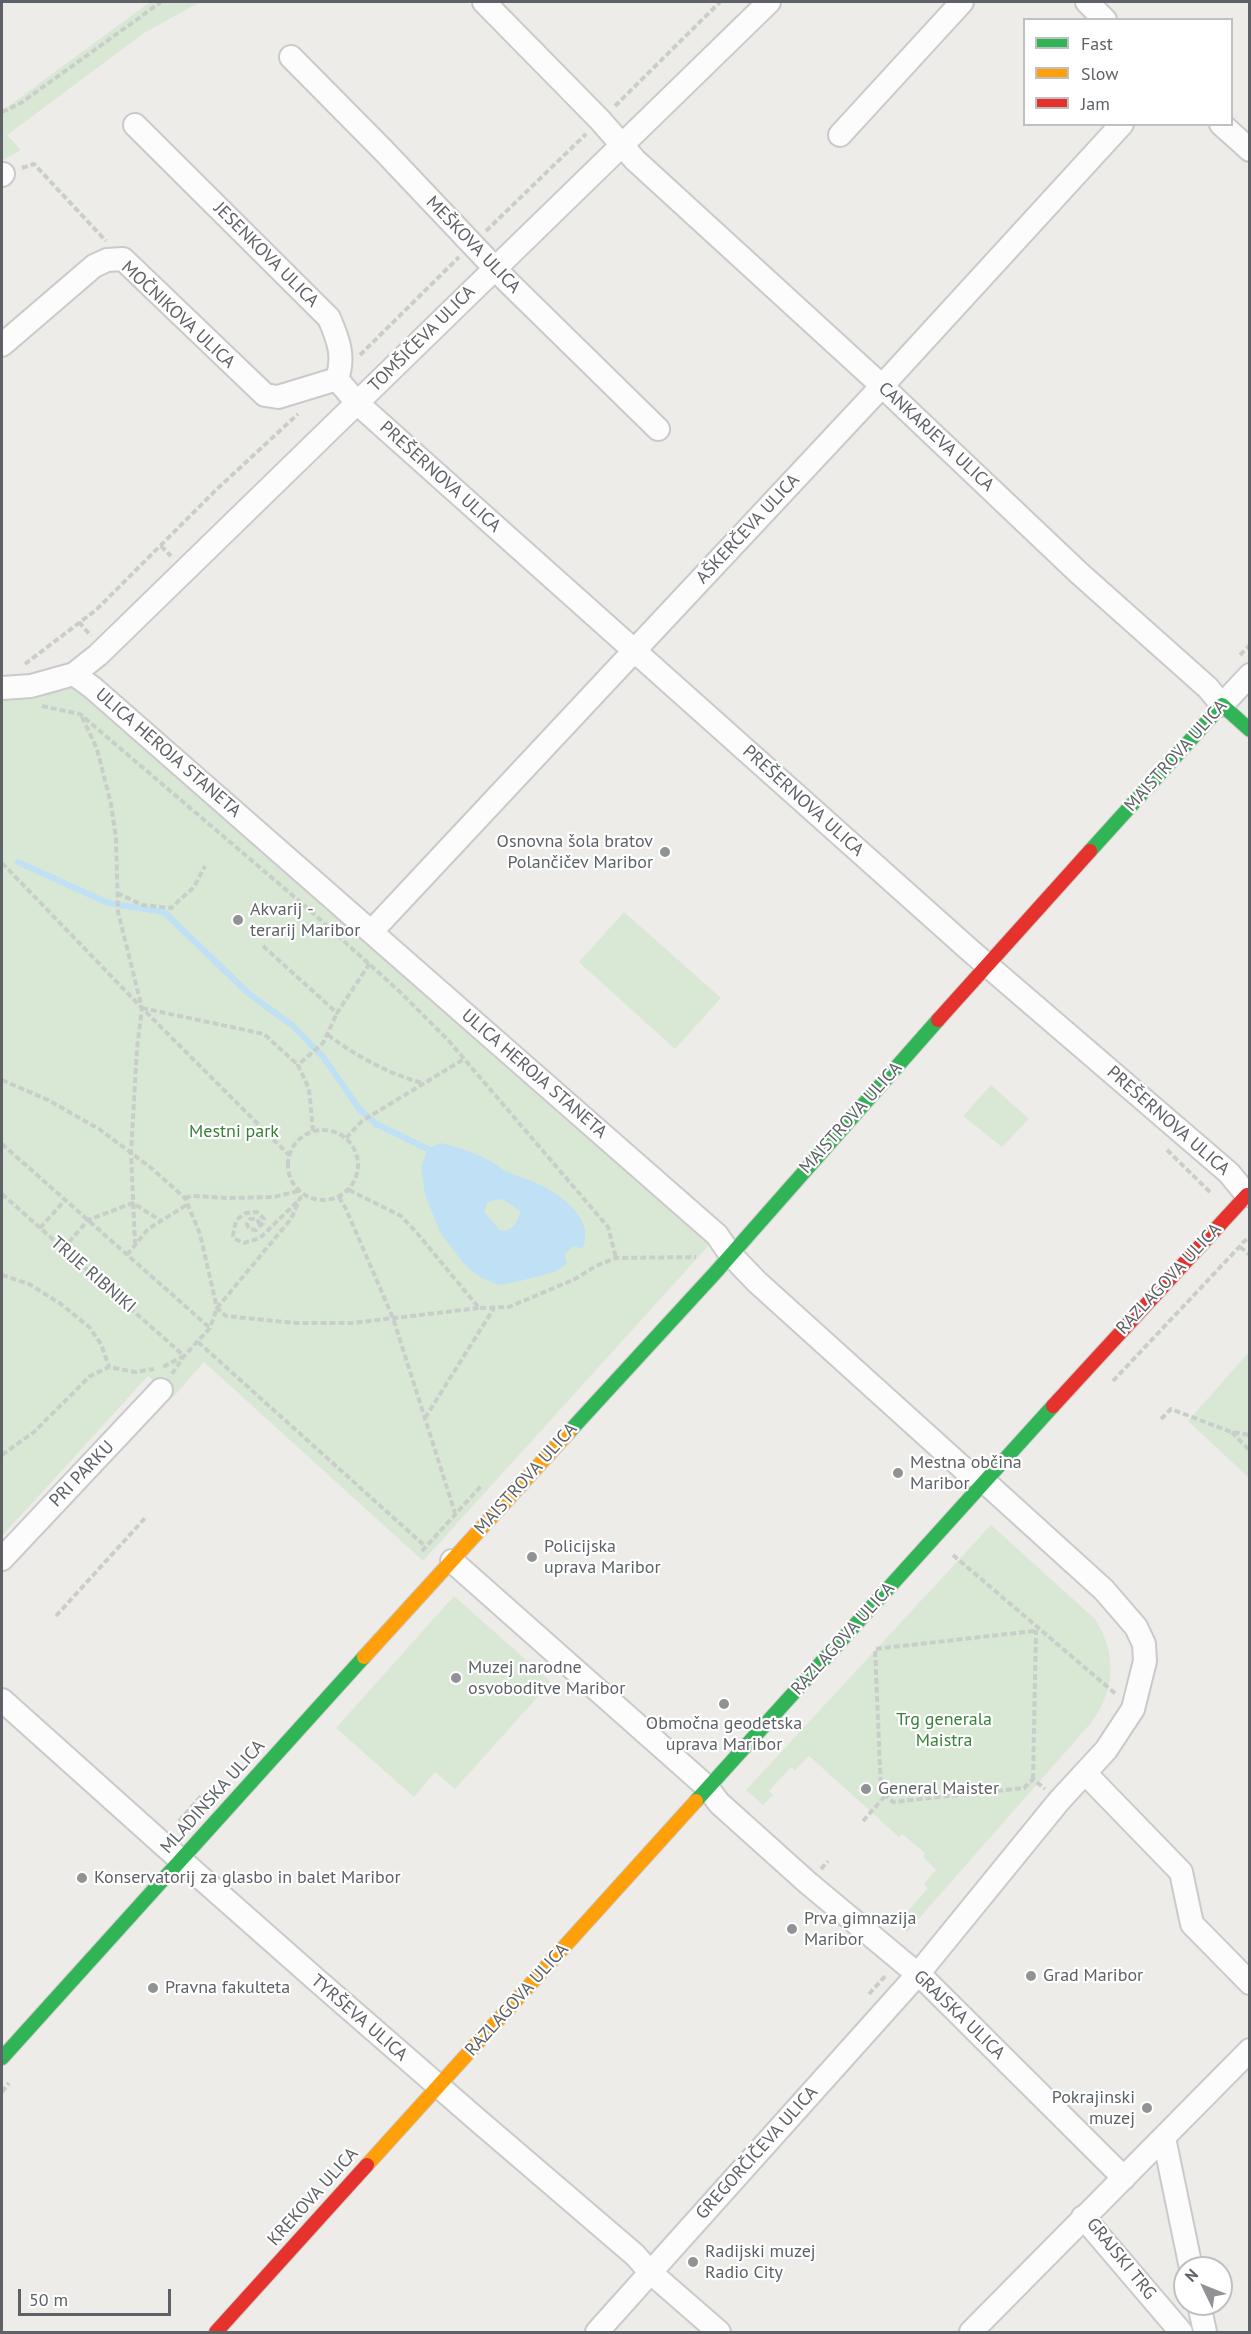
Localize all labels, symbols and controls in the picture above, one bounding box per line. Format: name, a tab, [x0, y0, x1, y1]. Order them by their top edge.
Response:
legend	[1023, 18, 1233, 126]
text: Fast	[1081, 32, 1113, 55]
text: Slow	[1081, 62, 1119, 85]
text: Jam	[1081, 92, 1110, 115]
street label: MEŠKOVA ULICA	[421, 192, 525, 298]
street label: JESENKOVA ULICA	[209, 198, 323, 312]
street label: MOČNIKOVA ULICA	[117, 257, 239, 373]
street label: TOMŠIČEVA ULICA	[364, 281, 480, 397]
street label: CANKARJEVA ULICA	[874, 378, 998, 496]
street label: PREŠERNOVA ULICA	[375, 417, 505, 537]
street label: AŠKERČEVA ULICA	[692, 470, 804, 588]
street label: ULICA HEROJA STANETA	[91, 684, 245, 822]
street label: MAISTROVA ULICA	[1120, 696, 1232, 816]
street label: PREŠERNOVA ULICA	[738, 741, 868, 861]
place label: Osnovna šola bratov Polančičev Maribor	[497, 831, 653, 874]
marker: Osnovna šola bratov Polančičev Maribor	[658, 845, 672, 859]
place label: Akvarij - terarij Maribor	[250, 899, 360, 942]
marker: Akvarij - terarij Maribor	[231, 913, 245, 927]
street label: ULICA HEROJA STANETA	[457, 1005, 611, 1143]
street label: MAISTROVA ULICA	[795, 1058, 907, 1178]
street label: PREŠERNOVA ULICA	[1102, 1062, 1234, 1180]
park label: Mestni park	[189, 1121, 279, 1143]
street label: RAZLAGOVA ULICA	[1112, 1219, 1226, 1339]
street label: TRIJE RIBNIKI	[46, 1232, 140, 1318]
street label: MAISTROVA ULICA	[470, 1419, 582, 1539]
street label: PRI PARKU	[45, 1436, 119, 1512]
place label: Mestna občina Maribor	[910, 1452, 1022, 1494]
marker: Mestna občina Maribor	[891, 1466, 905, 1480]
place label: Policijska uprava Maribor	[544, 1536, 660, 1578]
marker: Policijska uprava Maribor	[525, 1550, 539, 1564]
street label: RAZLAGOVA ULICA	[787, 1578, 899, 1700]
place label: Muzej narodne osvoboditve Maribor	[468, 1657, 625, 1700]
marker: Muzej narodne osvoboditve Maribor	[449, 1671, 463, 1685]
marker: Območna geodetska uprava Maribor	[717, 1697, 731, 1711]
park label: Trg generala Maistra	[896, 1709, 992, 1752]
place label: Območna geodetska uprava Maribor	[646, 1713, 802, 1756]
street label: MLADINSKA ULICA	[156, 1736, 270, 1858]
place label: General Maister	[878, 1778, 999, 1800]
marker: General Maister	[859, 1782, 873, 1796]
place label: Konservatorij za glasbo in balet Maribor	[94, 1867, 401, 1889]
marker: Konservatorij za glasbo in balet Maribor	[75, 1871, 89, 1885]
place label: Prva gimnazija Maribor	[804, 1908, 916, 1950]
marker: Prva gimnazija Maribor	[785, 1922, 799, 1936]
street label: RAZLAGOVA ULICA	[461, 1939, 573, 2061]
place label: Grad Maribor	[1043, 1965, 1143, 1987]
street label: GRAJSKA ULICA	[909, 1966, 1009, 2064]
marker: Grad Maribor	[1024, 1969, 1038, 1983]
street label: TYRŠEVA ULICA	[306, 1970, 412, 2066]
place label: Pravna fakulteta	[165, 1977, 290, 1999]
marker: Pravna fakulteta	[146, 1981, 160, 1995]
street label: GREGORČIČEVA ULICA	[692, 2082, 822, 2224]
place label: Pokrajinski muzej	[1052, 2087, 1135, 2130]
marker: Pokrajinski muzej	[1140, 2101, 1154, 2115]
street label: KREKOVA ULICA	[263, 2143, 363, 2251]
street label: GRAJSKI TRG	[1082, 2214, 1160, 2304]
place label: Radijski muzej Radio City	[705, 2241, 816, 2284]
marker: Radijski muzej Radio City	[686, 2255, 700, 2269]
north arrow	[1173, 2256, 1233, 2316]
text: N	[1180, 2264, 1202, 2286]
scale bar	[21, 2277, 174, 2315]
text: 50 m	[29, 2288, 68, 2311]

